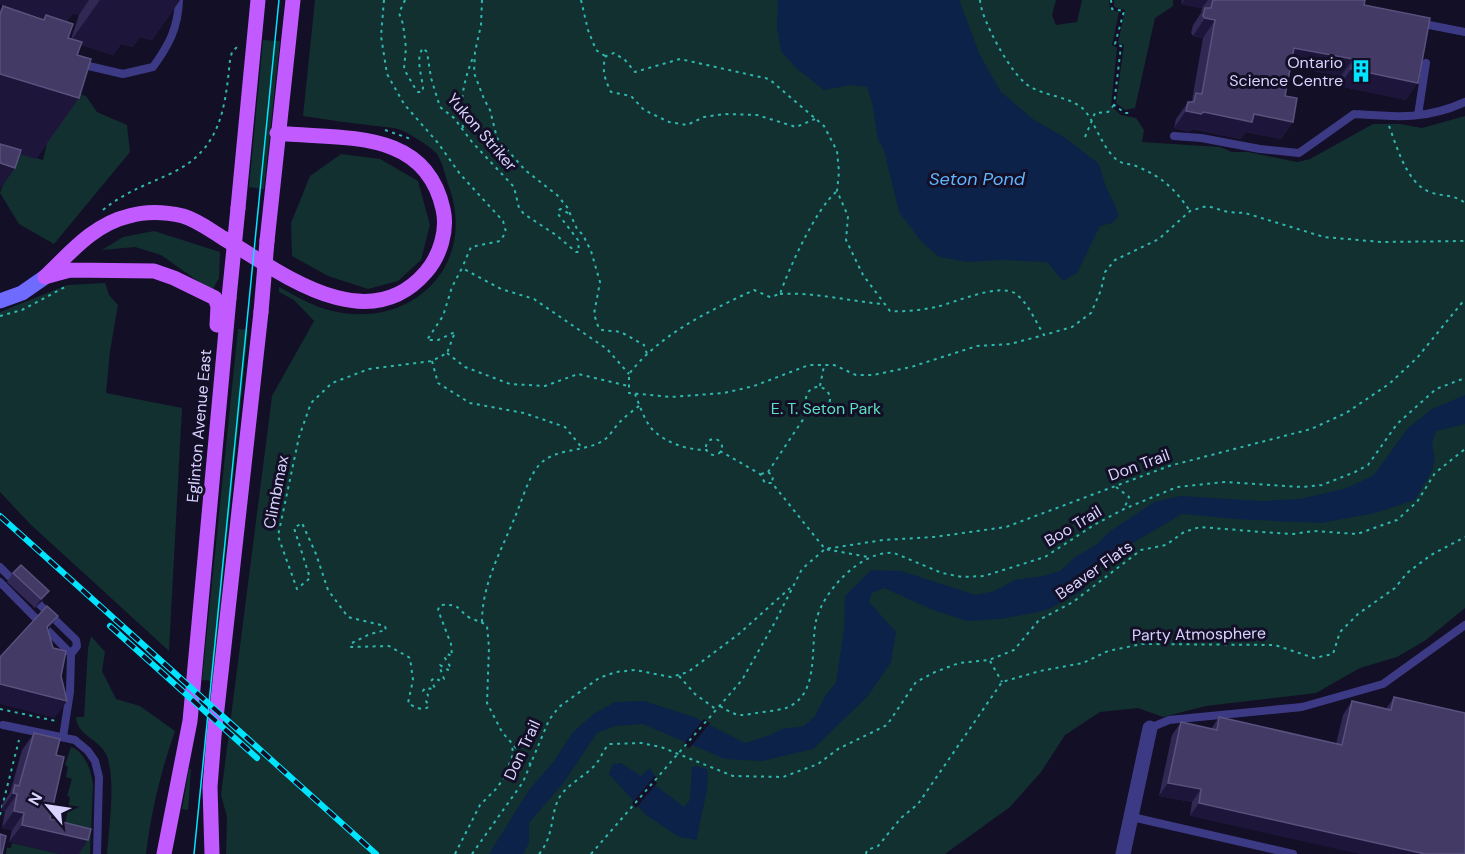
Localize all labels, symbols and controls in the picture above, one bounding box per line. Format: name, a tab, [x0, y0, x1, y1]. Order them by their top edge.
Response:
place label: Ontario Science Centre	[1229, 52, 1343, 91]
building icon: Ontario Science Centre	[1348, 58, 1374, 84]
street label: Yukon Striker	[443, 89, 522, 175]
water label: Seton Pond	[929, 167, 1026, 191]
street label: Eglinton Avenue East	[182, 348, 216, 504]
park label: E. T. Seton Park	[771, 398, 881, 419]
street label: Don Trail	[1105, 444, 1173, 486]
street label: Climbmax	[259, 454, 293, 530]
street label: Boo Trail	[1041, 501, 1105, 551]
street label: Beaver Flats	[1051, 536, 1137, 604]
street label: Party Atmosphere	[1132, 622, 1266, 646]
street label: Don Trail	[499, 717, 545, 783]
north arrow	[18, 776, 78, 836]
text: N	[23, 789, 47, 809]

